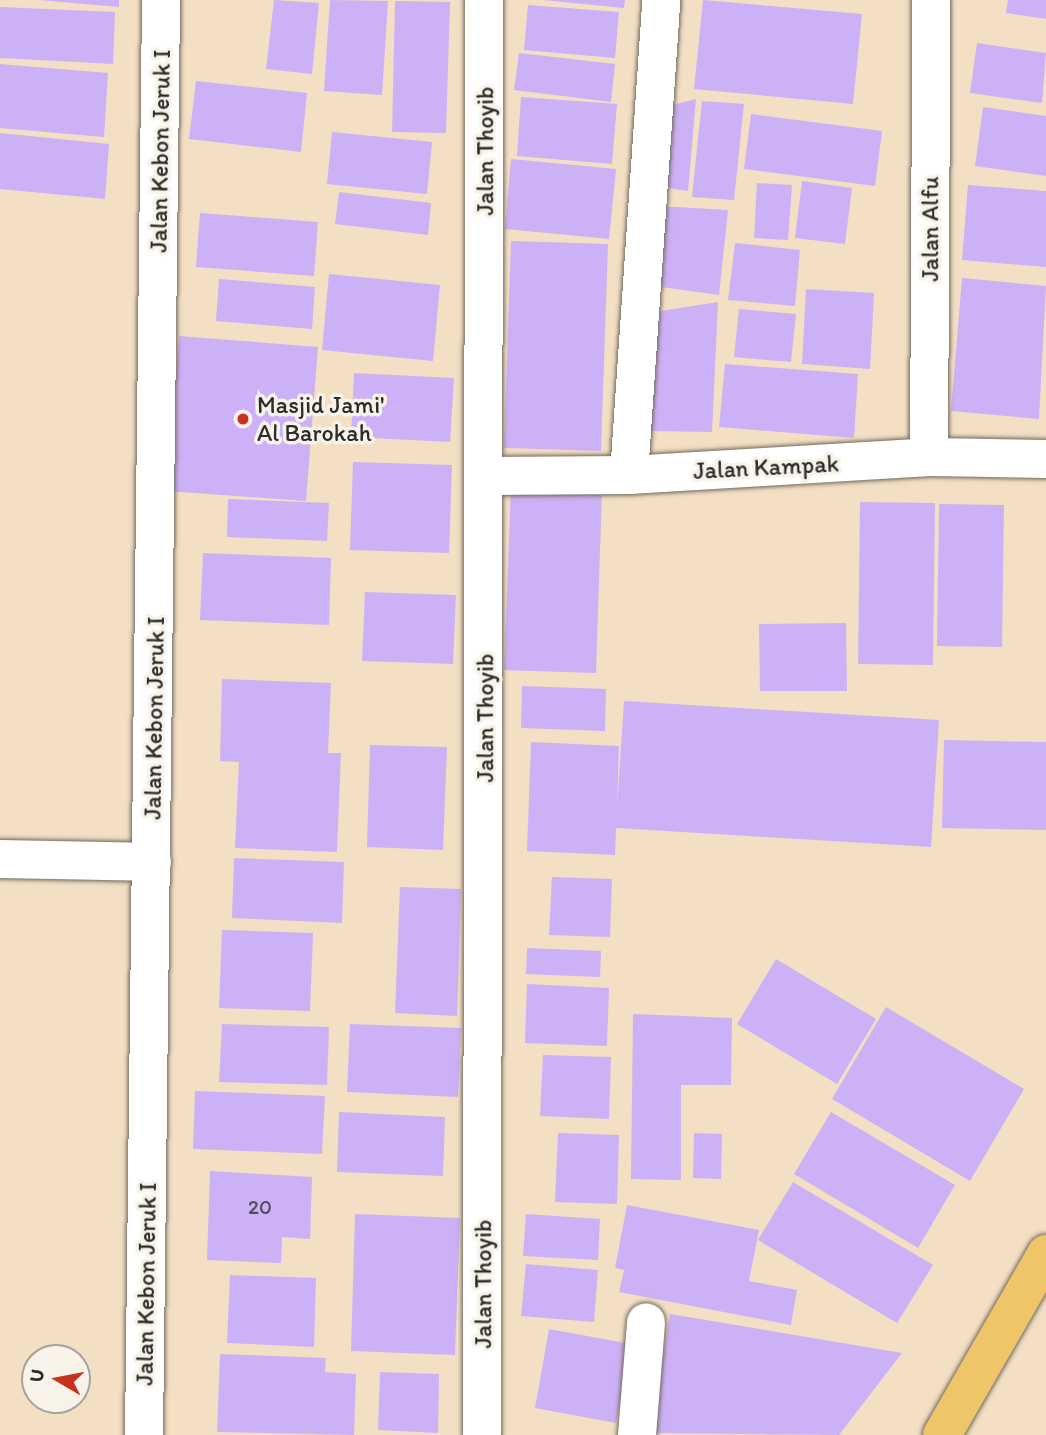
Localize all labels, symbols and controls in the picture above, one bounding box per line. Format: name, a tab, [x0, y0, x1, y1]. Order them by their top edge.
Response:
street label: Jalan Kebon Jeruk I	[144, 50, 176, 252]
street label: Jalan Thoyib	[471, 86, 499, 216]
street label: Jalan Alfu	[916, 177, 944, 281]
place label: Masjid Jami' Al Barokah	[257, 391, 384, 447]
marker: Masjid Jami' Al Barokah	[235, 411, 251, 427]
street label: Jalan Kampak	[693, 449, 839, 485]
street label: Jalan Kebon Jeruk I	[138, 617, 170, 819]
street label: Jalan Thoyib	[471, 653, 499, 783]
street label: Jalan Kebon Jeruk I	[130, 1183, 162, 1385]
house number: 20	[248, 1194, 272, 1220]
street label: Jalan Thoyib	[469, 1219, 497, 1349]
north arrow	[21, 1344, 91, 1414]
text: U	[24, 1367, 49, 1384]

